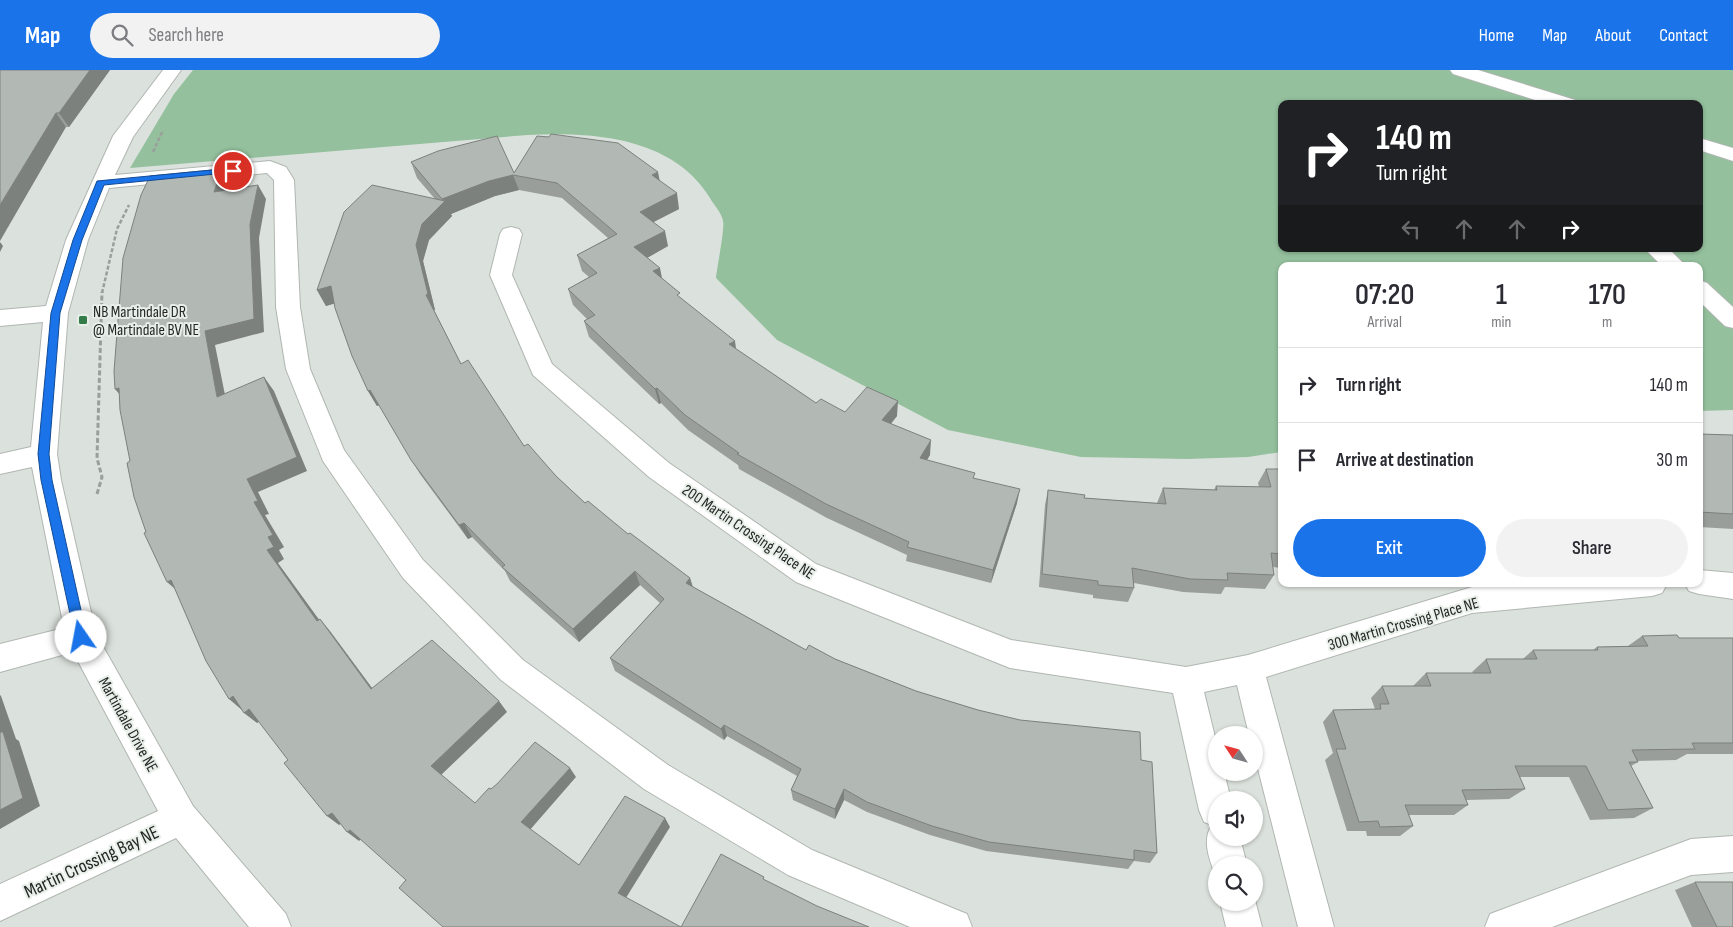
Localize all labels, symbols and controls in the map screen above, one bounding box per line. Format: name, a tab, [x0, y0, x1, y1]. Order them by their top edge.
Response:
search box	[90, 13, 440, 58]
text: Map	[25, 21, 60, 50]
icon: search	[108, 21, 136, 49]
text: Search here	[148, 24, 224, 47]
text: Home	[1479, 25, 1514, 46]
text: Map	[1542, 25, 1567, 46]
text: About	[1595, 25, 1631, 46]
text: Contact	[1659, 25, 1708, 46]
text: 140 m	[1376, 117, 1452, 160]
icon: right	[1293, 120, 1358, 185]
pin	[212, 150, 254, 192]
icon: arrive	[219, 157, 247, 185]
text: Turn right	[1376, 160, 1447, 187]
icon: left	[1397, 215, 1425, 243]
icon: ahead	[1450, 215, 1478, 243]
icon: ahead	[1503, 215, 1531, 243]
icon: right	[1556, 215, 1584, 243]
text: 07:20	[1355, 277, 1414, 313]
text: 1	[1496, 277, 1507, 313]
text: 170	[1588, 277, 1626, 313]
place label: NB Martindale DR @ Martindale BV NE	[93, 303, 199, 340]
text: Arrival	[1367, 313, 1402, 332]
text: min	[1491, 313, 1511, 332]
text: m	[1602, 313, 1612, 332]
marker: NB Martindale DR @ Martindale BV NE	[77, 314, 89, 326]
icon: right	[1293, 371, 1321, 399]
text: Turn right	[1336, 374, 1401, 397]
text: 140 m	[1650, 374, 1688, 397]
icon: arrive	[1293, 446, 1321, 474]
text: Arrive at destination	[1336, 449, 1474, 472]
text: 30 m	[1656, 449, 1688, 472]
street label: 200 Martin Crossing Place NE	[678, 481, 818, 584]
button: Exit	[1293, 519, 1486, 577]
button: Share	[1496, 519, 1688, 577]
street label: 300 Martin Crossing Place NE	[1326, 594, 1481, 655]
position arrow	[54, 610, 106, 662]
street label: Martindale Drive NE	[94, 674, 161, 775]
north arrow	[1208, 726, 1262, 781]
map controls	[1208, 726, 1263, 911]
button: sound	[1208, 791, 1263, 846]
street label: Martin Crossing Bay NE	[21, 821, 163, 904]
button: search	[1208, 856, 1263, 911]

